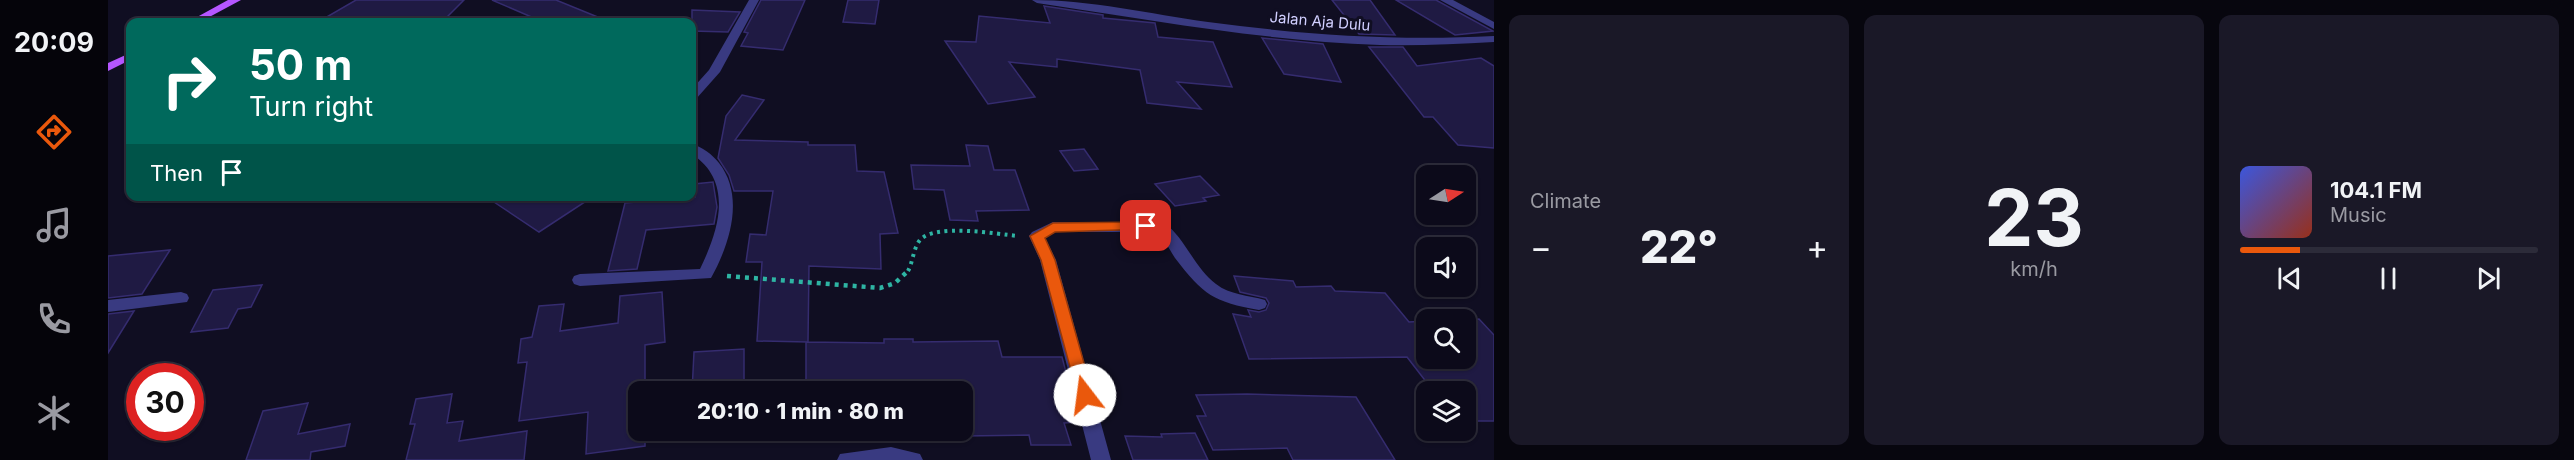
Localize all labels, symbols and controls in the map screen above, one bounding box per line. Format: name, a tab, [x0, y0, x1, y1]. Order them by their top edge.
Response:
street label: Jalan Aja Dulu	[1269, 7, 1371, 35]
text: 20:09	[14, 26, 94, 59]
text: 50 m	[249, 39, 352, 90]
icon: right	[150, 42, 228, 120]
text: Turn right	[249, 90, 373, 123]
icon: directions	[33, 111, 75, 153]
icon: arrive	[215, 156, 248, 189]
text: Then	[150, 160, 203, 186]
north arrow	[1416, 165, 1476, 225]
map controls	[1416, 165, 1476, 441]
text: 23	[1984, 170, 2084, 265]
text: 104.1 FM	[2330, 177, 2422, 203]
text: Climate	[1530, 189, 1601, 213]
pin	[1120, 200, 1171, 251]
text: Music	[2330, 203, 2387, 227]
icon: music	[33, 204, 75, 246]
icon: arrive	[1129, 209, 1162, 242]
text: 22°	[1640, 219, 1718, 274]
text: −	[1530, 227, 1552, 267]
text: +	[1806, 227, 1828, 267]
button: sound	[1416, 237, 1476, 297]
text: km/h	[2010, 257, 2058, 281]
icon: previous	[2273, 262, 2306, 295]
icon: pause	[2372, 262, 2405, 295]
icon: next	[2472, 262, 2505, 295]
icon: phone	[33, 298, 75, 340]
button: search	[1416, 309, 1476, 369]
speed limit sign: 30	[126, 363, 204, 441]
position arrow	[1053, 363, 1117, 427]
button: layers	[1416, 381, 1476, 441]
icon: climate	[33, 392, 75, 434]
text: 20:10 · 1 min · 80 m	[697, 398, 904, 424]

